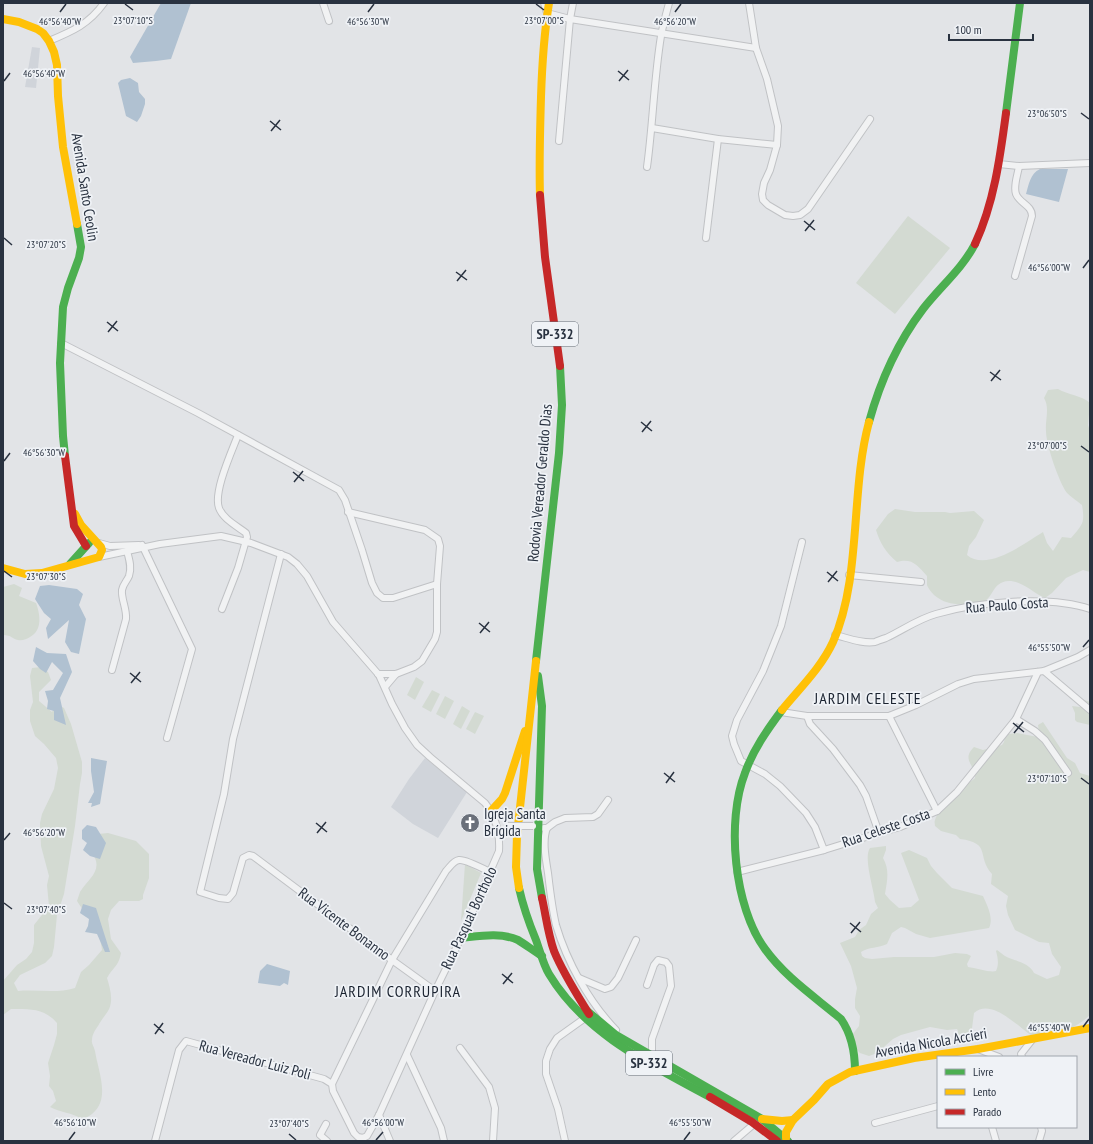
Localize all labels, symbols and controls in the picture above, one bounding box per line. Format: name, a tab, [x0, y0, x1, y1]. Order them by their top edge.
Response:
text: 23°07'10"S	[113, 14, 153, 27]
text: 23°07'00"S	[524, 14, 564, 27]
text: 46°56'40"W	[39, 15, 81, 28]
text: 46°56'30"W	[347, 15, 389, 28]
text: 46°56'20"W	[654, 15, 696, 28]
scale bar	[949, 16, 1033, 42]
text: 100 m	[955, 22, 982, 37]
text: 46°56'40"W	[23, 67, 65, 80]
text: 23°06'50"S	[1027, 107, 1067, 120]
street label: Avenida Santo Ceolin	[68, 132, 103, 242]
text: 23°07'20"S	[26, 238, 66, 251]
text: 46°56'00"W	[1028, 261, 1070, 274]
road number: SP-332	[532, 322, 578, 346]
street label: Rodovia Vereador Geraldo Dias	[523, 403, 556, 563]
text: 23°07'00"S	[1027, 439, 1067, 452]
text: 46°56'30"W	[23, 446, 65, 459]
text: 23°07'30"S	[26, 570, 66, 583]
street label: Rua Paulo Costa	[965, 592, 1049, 617]
text: 46°55'50"W	[1028, 641, 1070, 654]
district label: JARDIM CELESTE	[813, 688, 922, 708]
text: 23°07'10"S	[1027, 772, 1067, 785]
place label: Igreja Santa Brígida	[484, 804, 546, 840]
street label: Rua Celeste Costa	[839, 804, 932, 851]
church icon: Igreja Santa Brígida	[459, 812, 481, 834]
text: 46°56'20"W	[23, 826, 65, 839]
street label: Rua Pasqual Bortholo	[436, 863, 501, 972]
street label: Rua Vicente Bonanno	[295, 883, 394, 964]
text: 23°07'40"S	[26, 903, 66, 916]
district label: JARDIM CORRUPIRA	[334, 981, 461, 1001]
text: 46°55'40"W	[1028, 1021, 1070, 1034]
street label: Avenida Nicola Accieri	[873, 1023, 988, 1062]
street label: Rua Vereador Luiz Poli	[197, 1035, 313, 1084]
road number: SP-332	[626, 1051, 672, 1075]
legend	[937, 1056, 1077, 1128]
text: Livre	[973, 1064, 994, 1079]
text: Lento	[973, 1084, 996, 1099]
text: Parado	[973, 1104, 1001, 1119]
text: 46°56'10"W	[54, 1116, 96, 1129]
text: 46°56'00"W	[362, 1116, 404, 1129]
text: 46°55'50"W	[669, 1116, 711, 1129]
text: 23°07'40"S	[269, 1117, 309, 1130]

